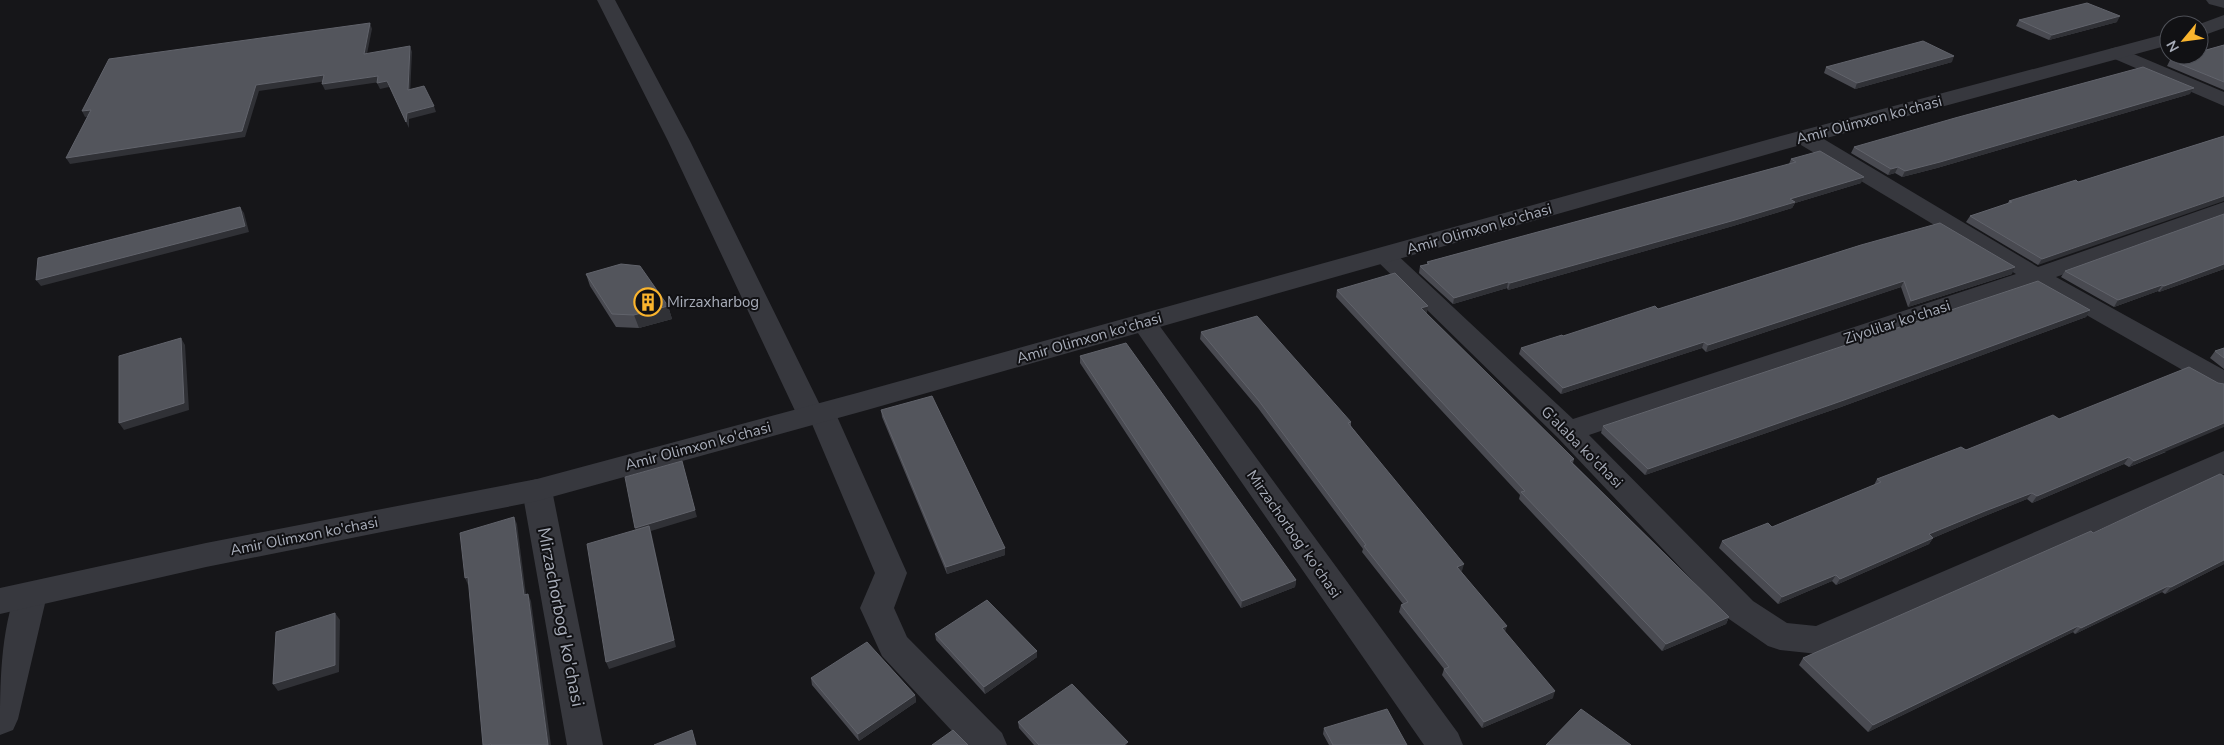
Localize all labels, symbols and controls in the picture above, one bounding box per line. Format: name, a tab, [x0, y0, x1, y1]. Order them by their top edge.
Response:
north arrow	[2159, 15, 2209, 65]
text: N	[2162, 37, 2184, 55]
street label: Amir Olimxon ko'chasi	[1794, 91, 1944, 149]
street label: Amir Olimxon ko'chasi	[1404, 199, 1554, 259]
building icon: Mirzaxharbog	[633, 287, 663, 317]
place label: Mirzaxharbog	[667, 292, 759, 312]
street label: Ziyolilar ko'chasi	[1841, 295, 1953, 349]
street label: Amir Olimxon ko'chasi	[1014, 308, 1164, 368]
street label: G'alaba ko'chasi	[1537, 402, 1627, 492]
street label: Amir Olimxon ko'chasi	[623, 417, 773, 475]
street label: Mirzachorbog' ko'chasi	[1242, 466, 1346, 602]
street label: Amir Olimxon ko'chasi	[228, 512, 380, 560]
street label: Mirzachorbog' ko'chasi	[532, 525, 590, 709]

